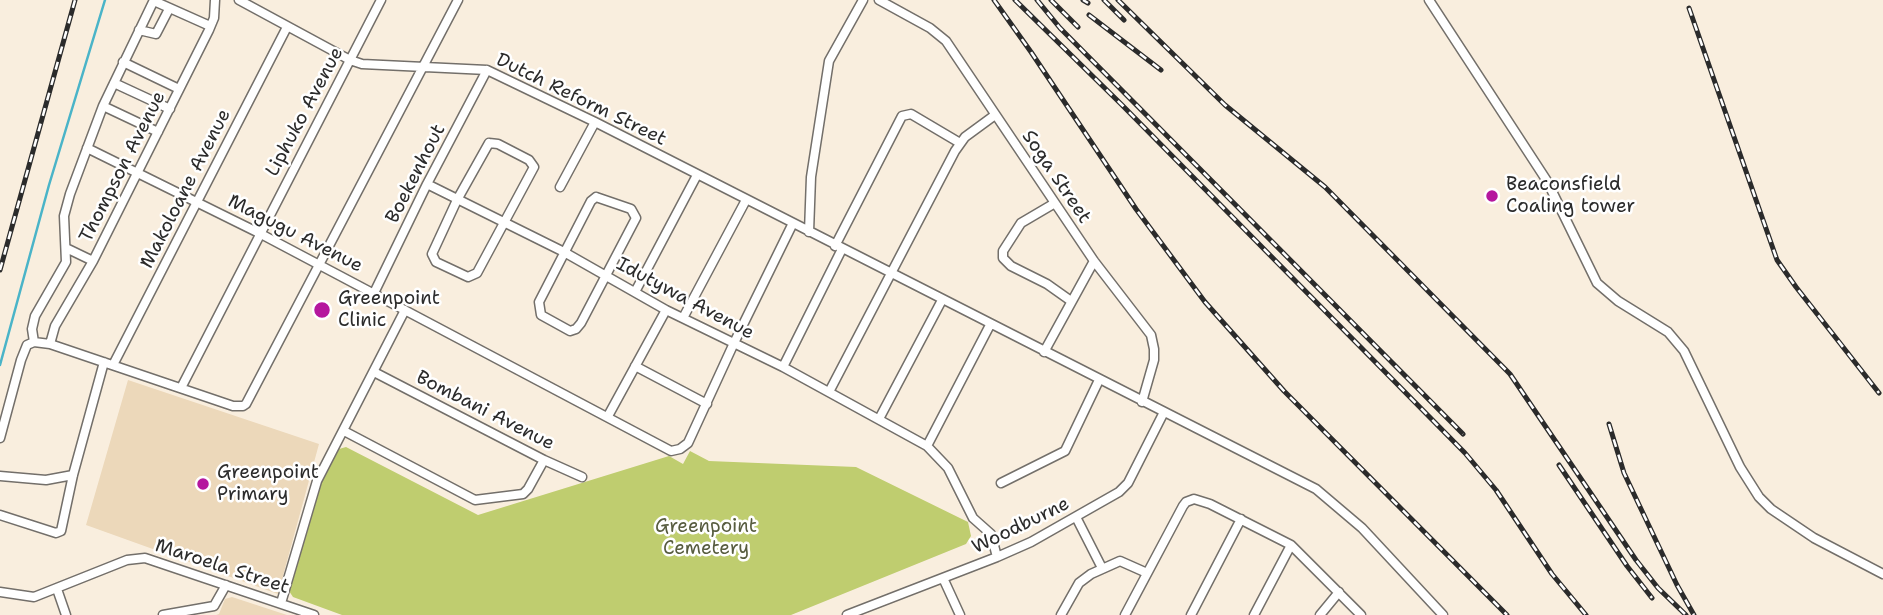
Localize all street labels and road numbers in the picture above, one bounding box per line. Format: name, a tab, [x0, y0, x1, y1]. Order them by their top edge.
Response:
street label: Liphuko Avenue	[261, 43, 349, 181]
street label: Dutch Reform Street	[492, 49, 670, 151]
street label: Thompson Avenue	[75, 88, 171, 246]
street label: Makoloane Avenue	[136, 105, 236, 273]
street label: Boekenhout	[381, 121, 451, 227]
street label: Soga Street	[1016, 126, 1096, 228]
street label: Magugu Avenue	[224, 190, 366, 278]
street label: Idutywa Avenue	[612, 253, 758, 345]
street label: Bombani Avenue	[412, 366, 558, 456]
street label: Woodburne	[969, 493, 1073, 559]
street label: Maroela Street	[152, 535, 292, 599]

